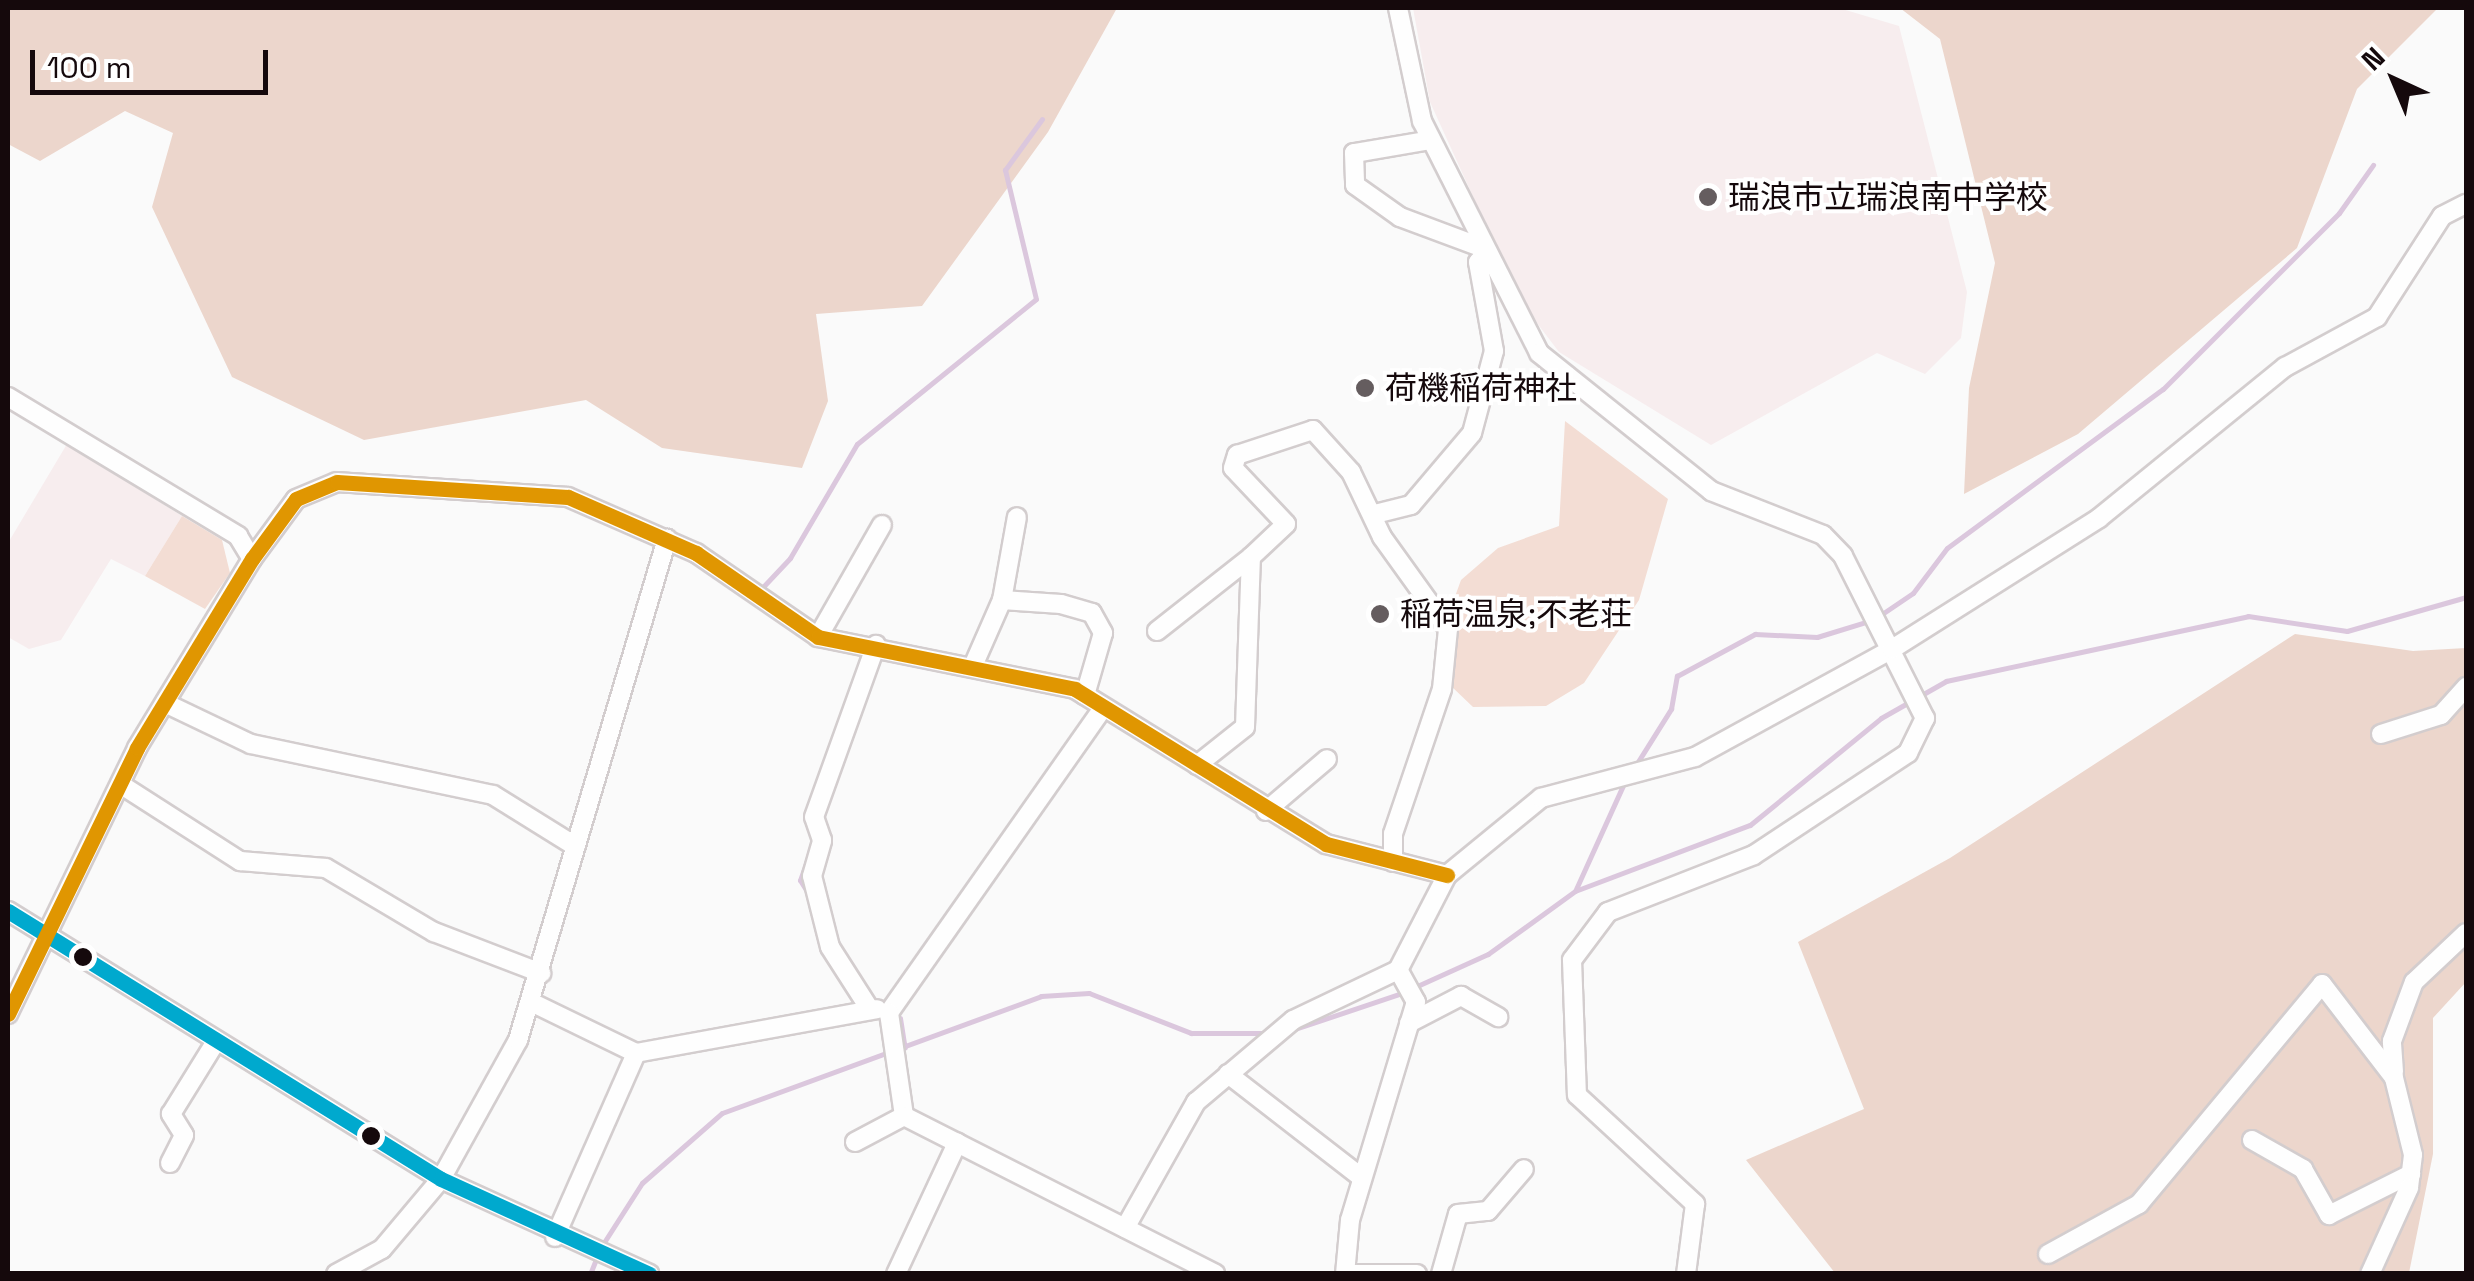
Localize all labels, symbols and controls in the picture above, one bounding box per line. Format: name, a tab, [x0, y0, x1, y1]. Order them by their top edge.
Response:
scale bar	[35, 30, 272, 92]
north arrow	[2344, 30, 2444, 130]
text: N	[2354, 39, 2392, 78]
text: 100 m	[47, 48, 132, 87]
place label: 瑞浪市立瑞浪南中学校	[1728, 178, 2048, 216]
marker: 瑞浪市立瑞浪南中学校	[1697, 186, 1719, 208]
place label: 荷機稲荷神社	[1385, 369, 1577, 407]
marker: 荷機稲荷神社	[1354, 377, 1376, 399]
place label: 稲荷温泉;不老荘	[1400, 595, 1632, 633]
marker: 稲荷温泉;不老荘	[1369, 603, 1391, 625]
unlabelled marker	[73, 947, 93, 967]
unlabelled marker	[361, 1126, 381, 1146]

